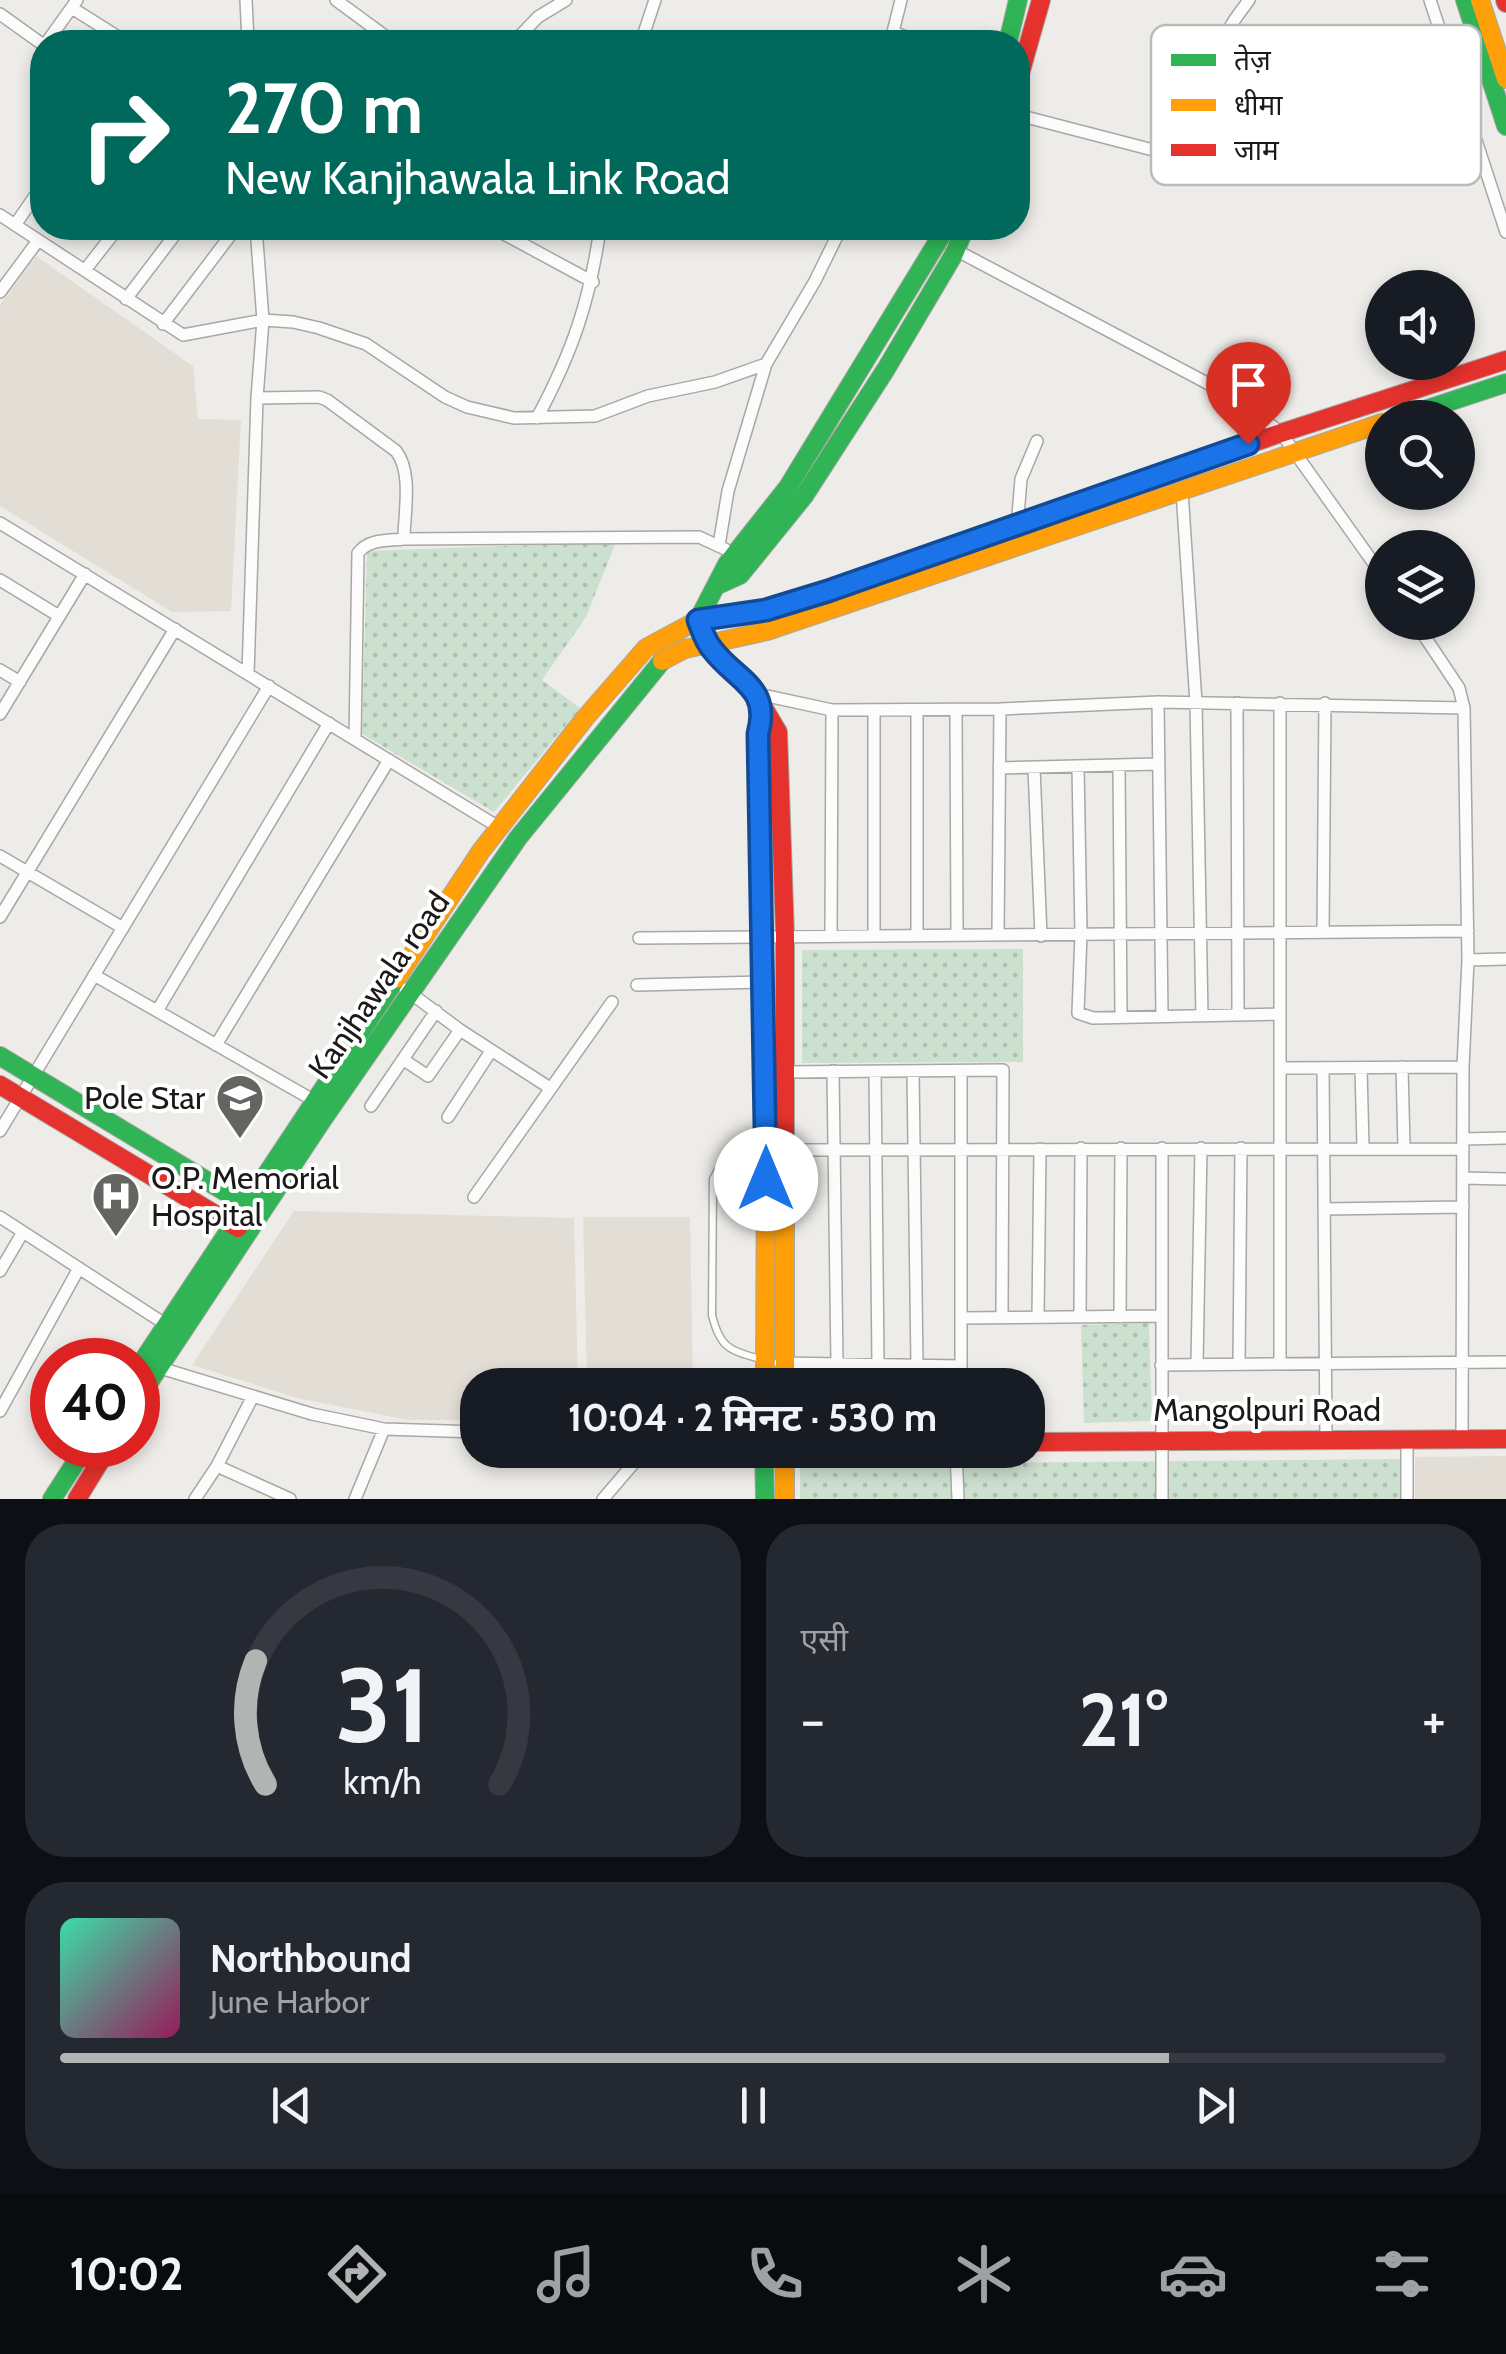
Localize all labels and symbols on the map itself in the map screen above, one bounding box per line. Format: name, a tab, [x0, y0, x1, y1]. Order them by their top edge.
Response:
legend	[1151, 25, 1481, 185]
text: तेज़	[1234, 43, 1272, 77]
text: धीमा	[1234, 88, 1283, 122]
text: जाम	[1234, 133, 1280, 167]
pin	[1206, 342, 1291, 445]
street label: Kanjhawala road	[300, 884, 457, 1086]
school or university icon: Pole Star	[214, 1072, 266, 1140]
place label: Pole Star	[84, 1078, 206, 1117]
position arrow	[714, 1127, 818, 1231]
place label: O.P. Memorial Hospital	[151, 1158, 339, 1234]
hospital icon: O.P. Memorial Hospital	[90, 1170, 142, 1238]
speed limit sign: 40	[30, 1338, 160, 1468]
street label: Mangolpuri Road	[1153, 1390, 1381, 1429]

